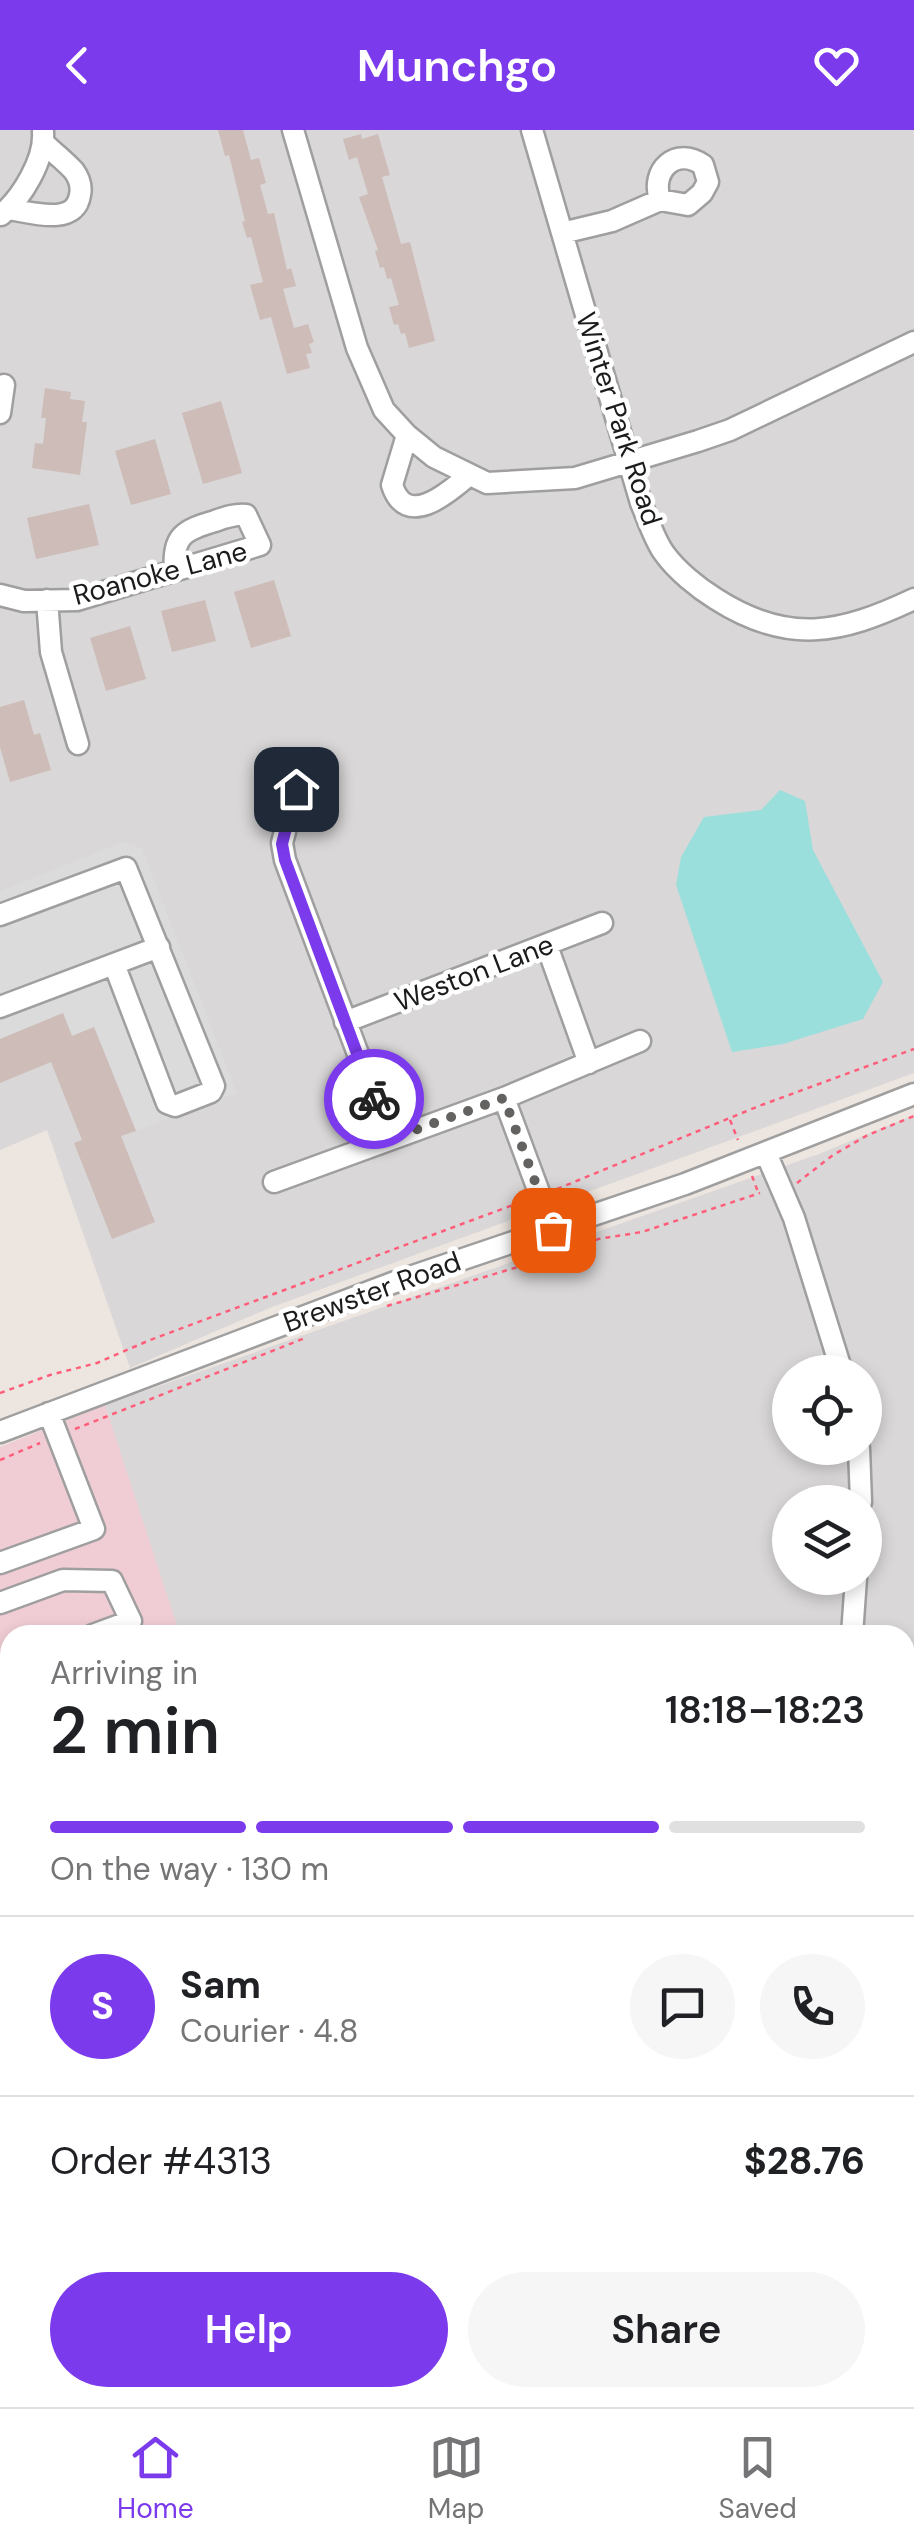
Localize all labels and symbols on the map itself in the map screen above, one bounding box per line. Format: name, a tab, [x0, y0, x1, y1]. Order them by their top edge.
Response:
street label: Winter Park Road	[567, 308, 671, 530]
street label: Roanoke Lane	[69, 532, 251, 614]
pin	[254, 747, 339, 832]
street label: Weston Lane	[389, 926, 559, 1020]
courier	[324, 1049, 424, 1149]
pin	[511, 1188, 596, 1273]
street label: Brewster Road	[278, 1243, 466, 1341]

